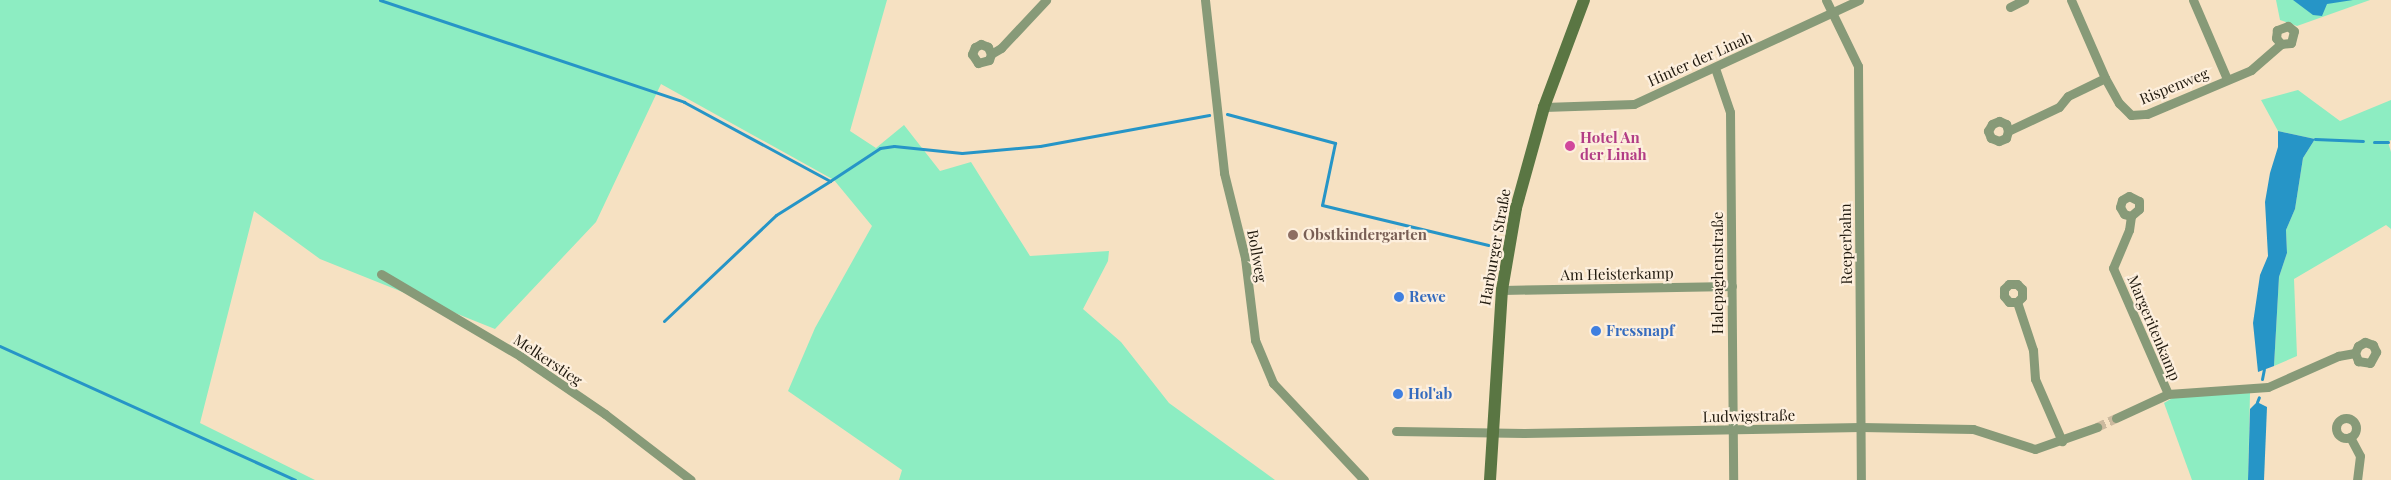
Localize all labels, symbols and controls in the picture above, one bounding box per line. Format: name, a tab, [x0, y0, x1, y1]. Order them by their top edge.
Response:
street label: Hinter der Linah	[1645, 28, 1755, 90]
street label: Rispenweg	[2137, 64, 2211, 108]
place label: Hotel An der Linah	[1580, 128, 1647, 163]
marker: Hotel An der Linah	[1564, 140, 1576, 152]
street label: Harburger Straße	[1476, 187, 1514, 307]
street label: Reeperbahn	[1836, 203, 1856, 285]
street label: Halepaghenstraße	[1709, 212, 1727, 334]
place label: Obstkindergarten	[1303, 226, 1427, 244]
street label: Bollweg	[1244, 228, 1270, 284]
marker: Obstkindergarten	[1287, 229, 1299, 241]
street label: Am Heisterkamp	[1560, 264, 1674, 284]
street label: Margeritenkamp	[2124, 272, 2184, 384]
place label: Rewe	[1409, 288, 1446, 306]
marker: Rewe	[1393, 291, 1405, 303]
place label: Fressnapf	[1606, 322, 1674, 340]
marker: Fressnapf	[1590, 325, 1602, 337]
street label: Melkerstieg	[510, 331, 586, 389]
place label: Hol'ab	[1408, 385, 1452, 403]
marker: Hol'ab	[1392, 388, 1404, 400]
street label: Ludwigstraße	[1703, 406, 1795, 426]

